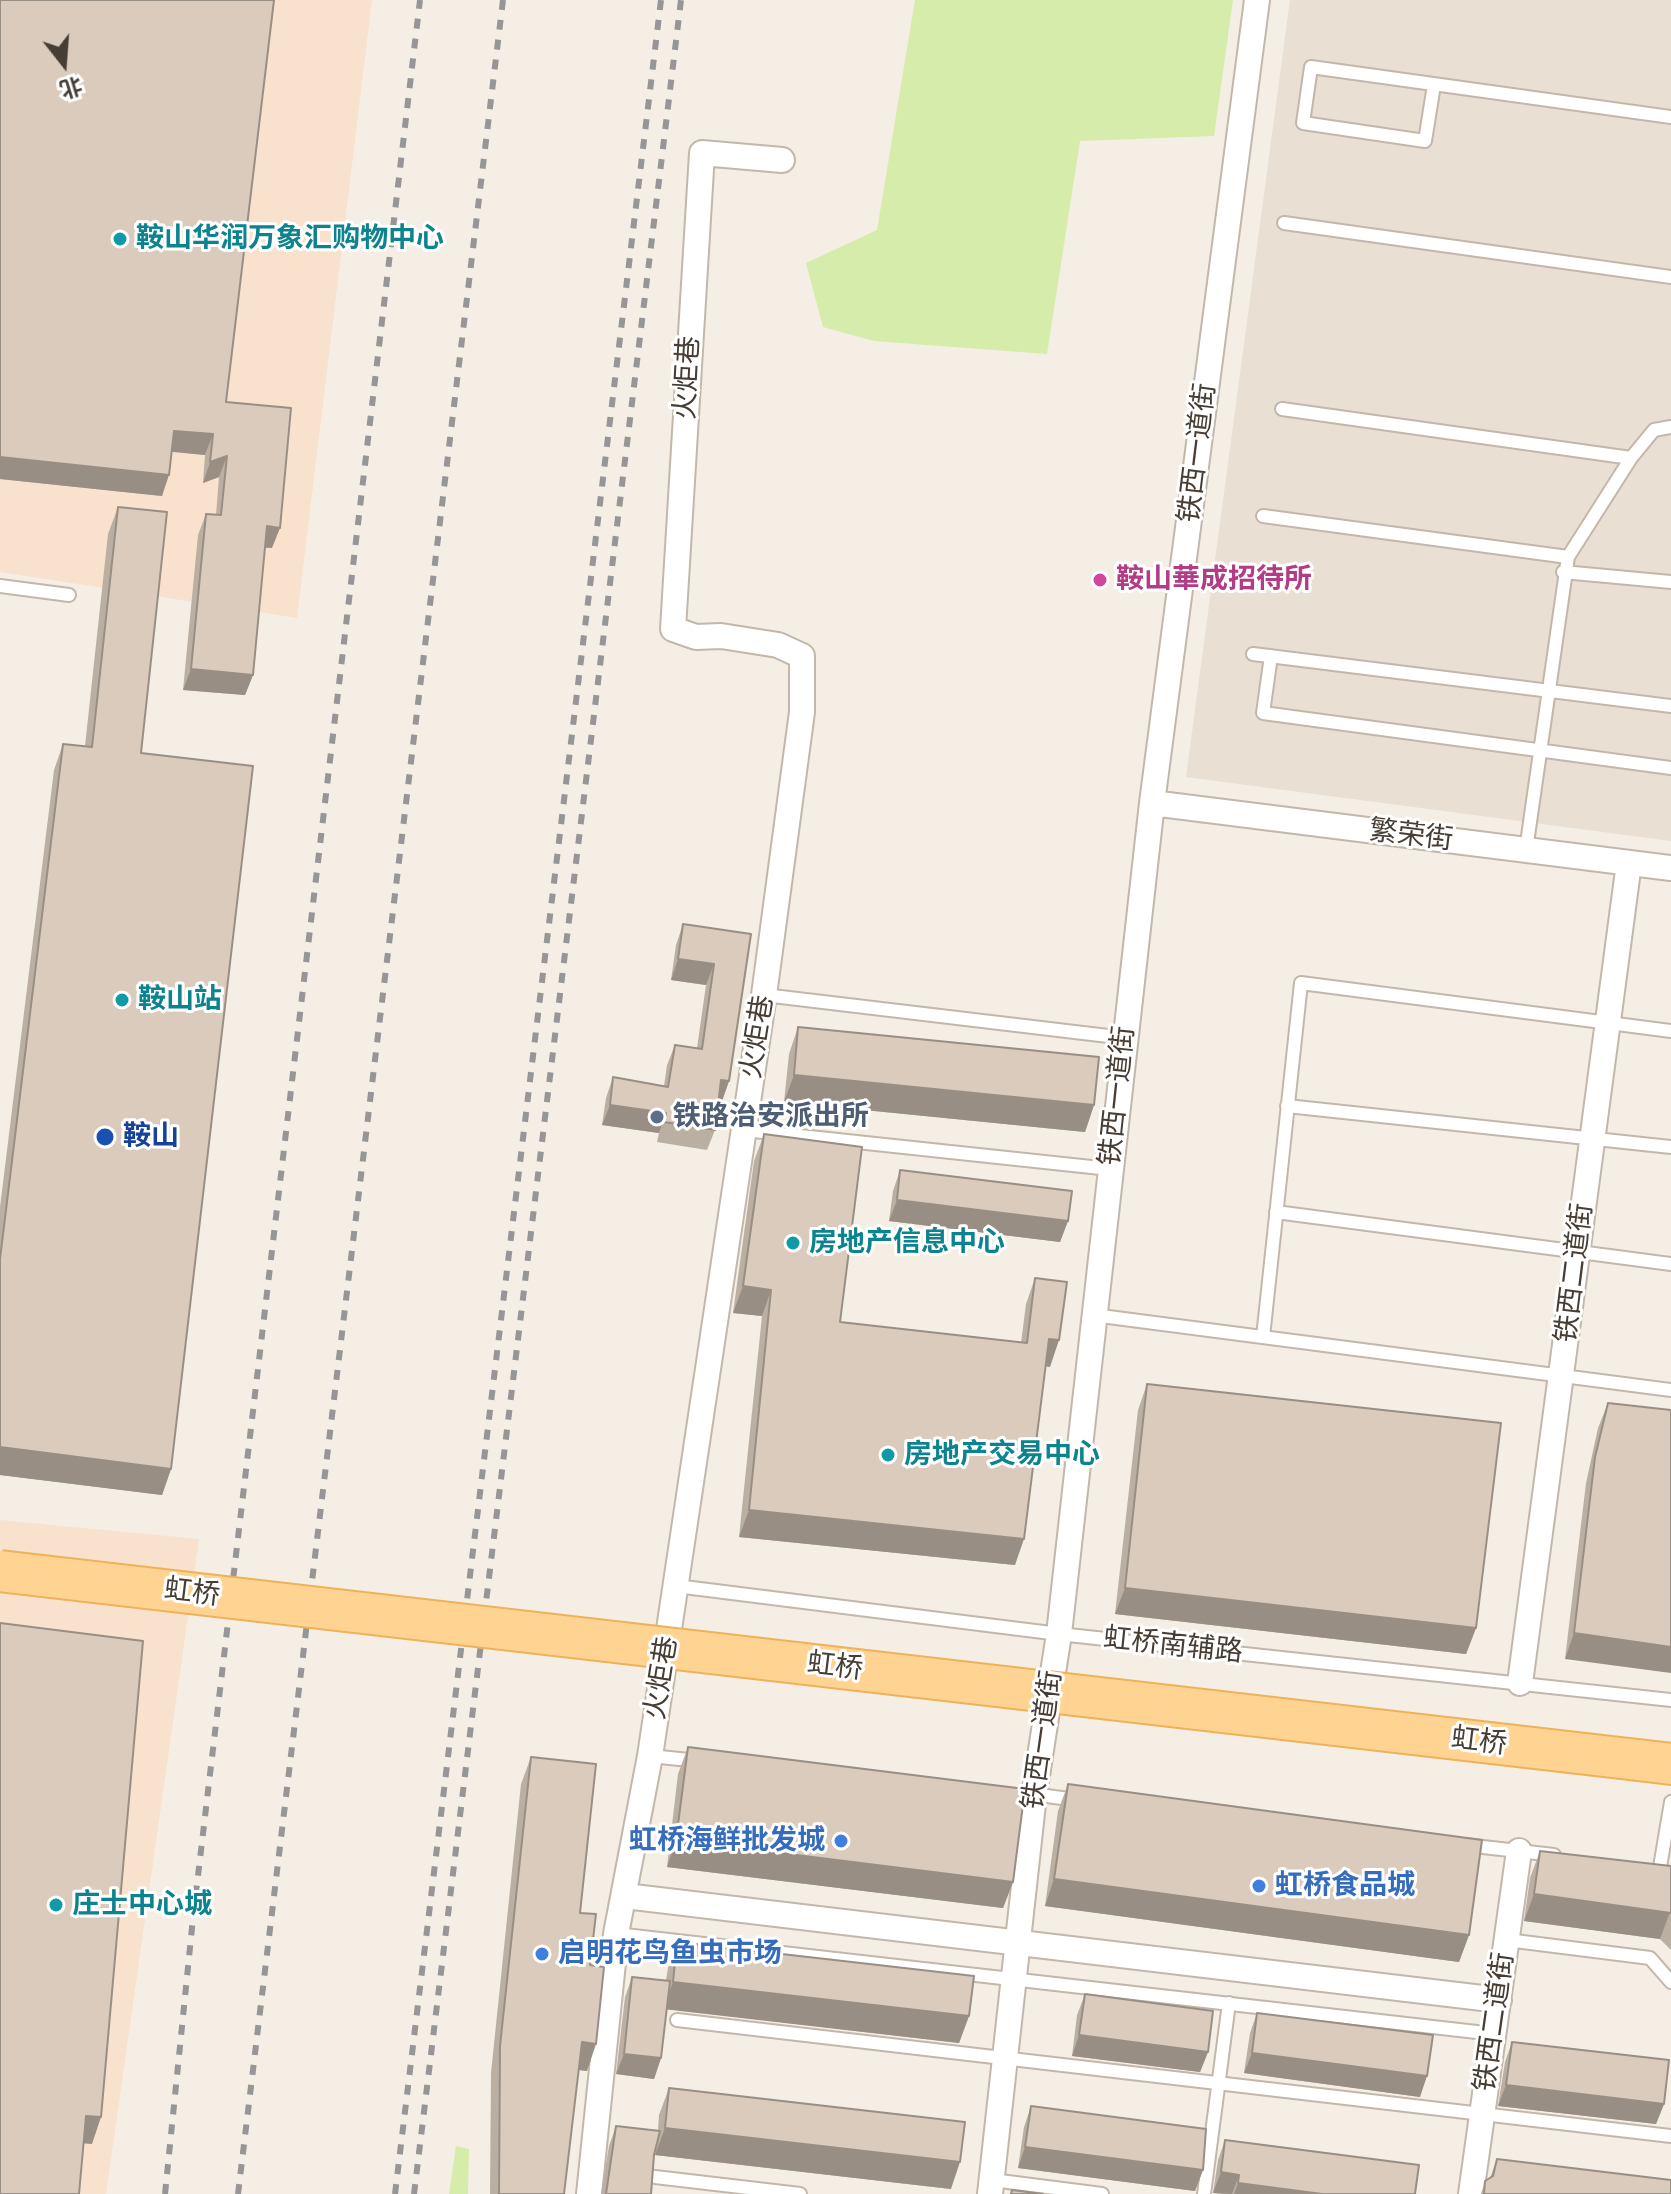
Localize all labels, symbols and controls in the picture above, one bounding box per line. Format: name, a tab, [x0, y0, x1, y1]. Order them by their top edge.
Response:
north arrow	[24, 24, 104, 104]
text: 北	[57, 72, 85, 103]
place label: 鞍山华润万象汇购物中心	[136, 222, 444, 256]
marker: 鞍山华润万象汇购物中心	[111, 230, 129, 248]
street label: 火炬巷	[669, 335, 707, 421]
street label: 铁西一道街	[1173, 381, 1223, 525]
place label: 鞍山華成招待所	[1116, 563, 1312, 597]
marker: 鞍山華成招待所	[1091, 571, 1109, 589]
street label: 繁荣街	[1367, 814, 1455, 858]
place label: 鞍山站	[138, 983, 222, 1017]
marker: 鞍山站	[113, 991, 131, 1009]
street label: 火炬巷	[735, 993, 781, 1081]
street label: 铁西一道街	[1094, 1025, 1142, 1167]
place label: 铁路治安派出所	[673, 1100, 869, 1134]
marker: 铁路治安派出所	[648, 1108, 666, 1126]
place label: 鞍山	[123, 1120, 179, 1154]
marker: 鞍山	[94, 1126, 116, 1148]
street label: 铁西二道街	[1550, 1201, 1600, 1345]
place label: 房地产信息中心	[809, 1226, 1005, 1260]
marker: 房地产信息中心	[784, 1234, 802, 1252]
place label: 房地产交易中心	[904, 1438, 1100, 1472]
marker: 房地产交易中心	[879, 1446, 897, 1464]
street label: 虹桥	[162, 1573, 222, 1613]
street label: 虹桥南辅路	[1102, 1622, 1244, 1670]
street label: 火炬巷	[639, 1634, 685, 1722]
street label: 虹桥	[805, 1647, 865, 1687]
street label: 铁西一道街	[1017, 1668, 1069, 1812]
street label: 虹桥	[1449, 1722, 1509, 1762]
place label: 虹桥海鲜批发城	[629, 1824, 825, 1858]
marker: 虹桥海鲜批发城	[832, 1832, 850, 1850]
place label: 虹桥食品城	[1275, 1869, 1415, 1903]
marker: 虹桥食品城	[1250, 1877, 1268, 1895]
place label: 庄士中心城	[72, 1888, 212, 1922]
marker: 庄士中心城	[47, 1896, 65, 1914]
place label: 启明花鸟鱼虫市场	[558, 1937, 782, 1971]
marker: 启明花鸟鱼虫市场	[533, 1945, 551, 1963]
street label: 铁西二道街	[1469, 1950, 1521, 2094]

